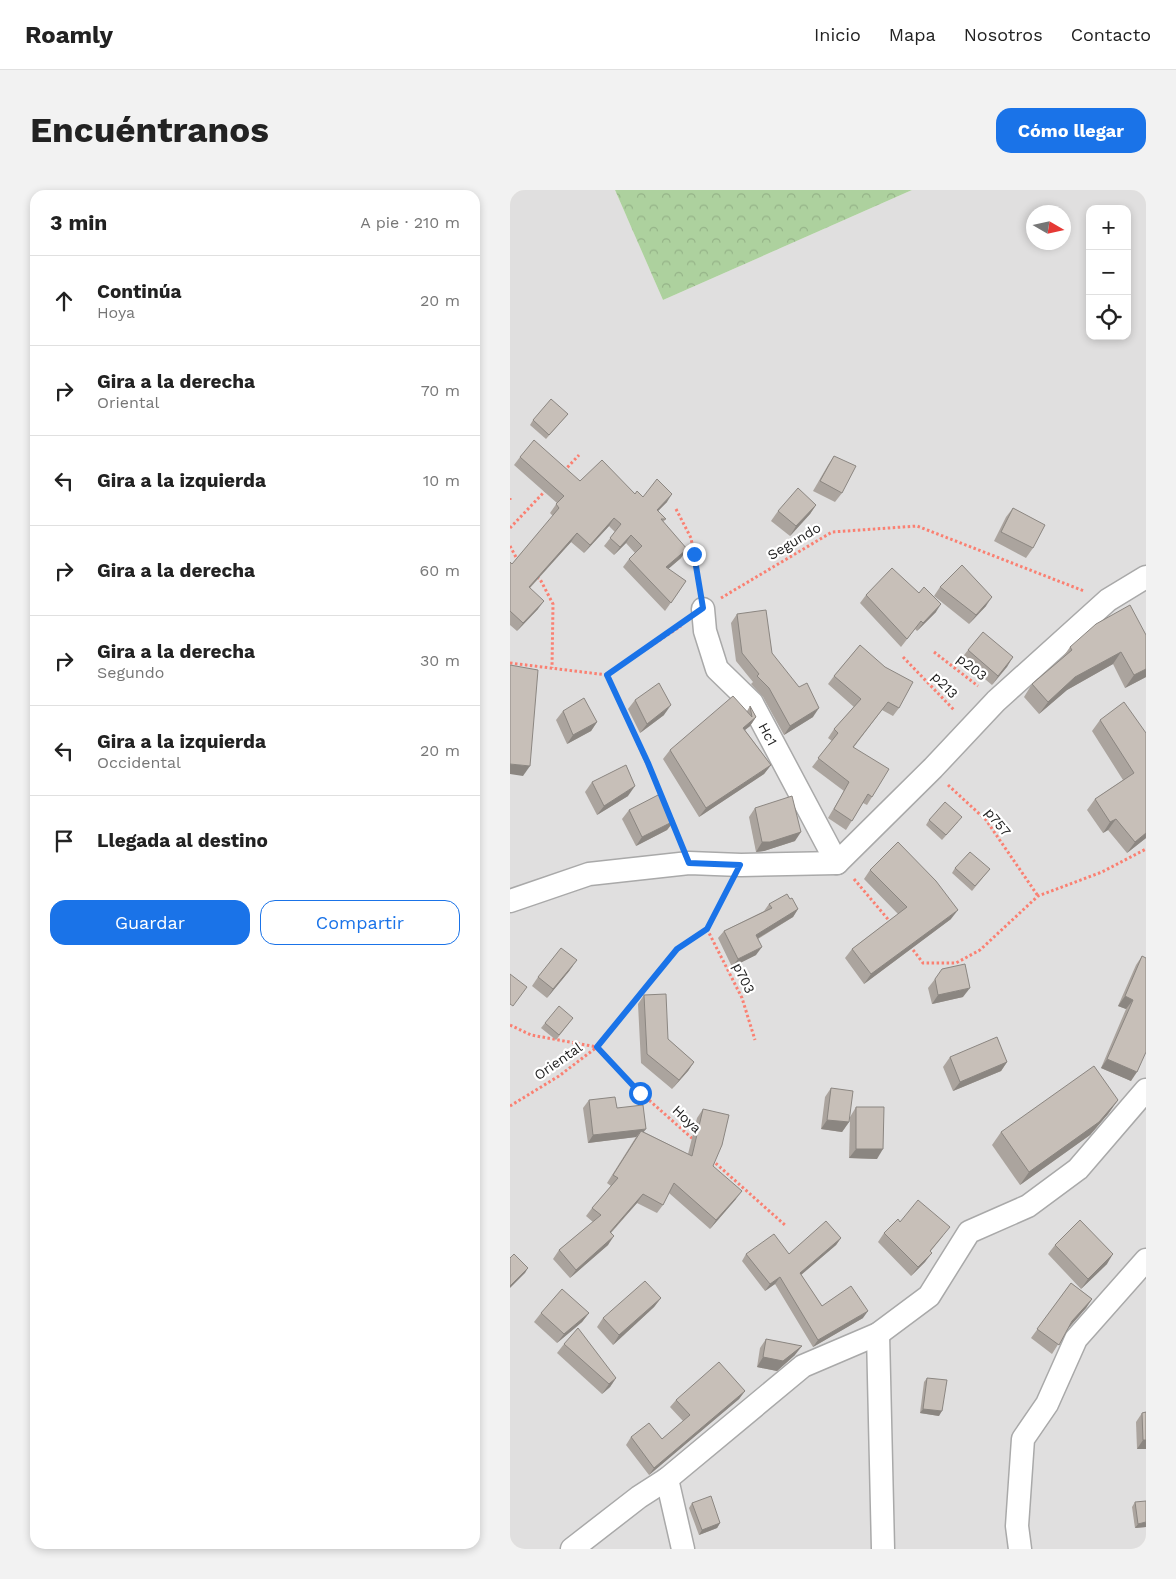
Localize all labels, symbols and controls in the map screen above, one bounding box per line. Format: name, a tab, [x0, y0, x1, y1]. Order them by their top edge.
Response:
text: Roamly	[25, 21, 113, 49]
text: Inicio	[814, 24, 861, 45]
text: Mapa	[889, 24, 936, 45]
text: Nosotros	[964, 24, 1043, 45]
text: Contacto	[1071, 24, 1151, 45]
button: Cómo llegar	[996, 108, 1146, 153]
text: Encuéntranos	[30, 109, 269, 151]
north arrow	[1026, 205, 1071, 250]
map controls	[1086, 205, 1131, 340]
button: +	[1086, 205, 1131, 250]
text: 3 min	[50, 210, 107, 235]
text: A pie · 210 m	[360, 213, 460, 232]
button: −	[1086, 250, 1131, 295]
text: Continúa	[97, 280, 181, 303]
icon: ahead	[50, 287, 78, 315]
text: 20 m	[420, 291, 460, 310]
button: locate	[1086, 295, 1131, 340]
text: Hoya	[97, 303, 135, 322]
text: Gira a la derecha	[97, 370, 255, 393]
icon: right	[50, 377, 78, 405]
text: 70 m	[421, 381, 460, 400]
text: Oriental	[97, 393, 159, 412]
icon: left	[50, 467, 78, 495]
text: Gira a la izquierda	[97, 469, 266, 492]
text: 10 m	[423, 471, 460, 490]
street label: Segundo	[765, 519, 823, 563]
route end	[683, 543, 706, 566]
icon: right	[50, 557, 78, 585]
text: Gira a la derecha	[97, 559, 255, 582]
text: 60 m	[420, 561, 460, 580]
text: Gira a la derecha	[97, 640, 255, 663]
icon: right	[50, 647, 78, 675]
street label: p203	[954, 650, 990, 684]
text: 30 m	[420, 651, 460, 670]
text: Segundo	[97, 663, 164, 682]
street label: p213	[929, 668, 961, 702]
street label: Hc1	[755, 720, 781, 748]
text: Gira a la izquierda	[97, 730, 266, 753]
icon: left	[50, 737, 78, 765]
text: 20 m	[420, 741, 460, 760]
text: Occidental	[97, 753, 181, 772]
street label: p757	[982, 805, 1014, 839]
icon: arrive	[50, 827, 78, 855]
text: Llegada al destino	[97, 829, 268, 852]
button: Guardar	[50, 900, 250, 945]
button: Compartir	[260, 900, 460, 945]
street label: p703	[730, 960, 758, 996]
street label: Oriental	[531, 1038, 586, 1083]
route start	[629, 1082, 652, 1105]
street label: Hoya	[669, 1102, 705, 1136]

